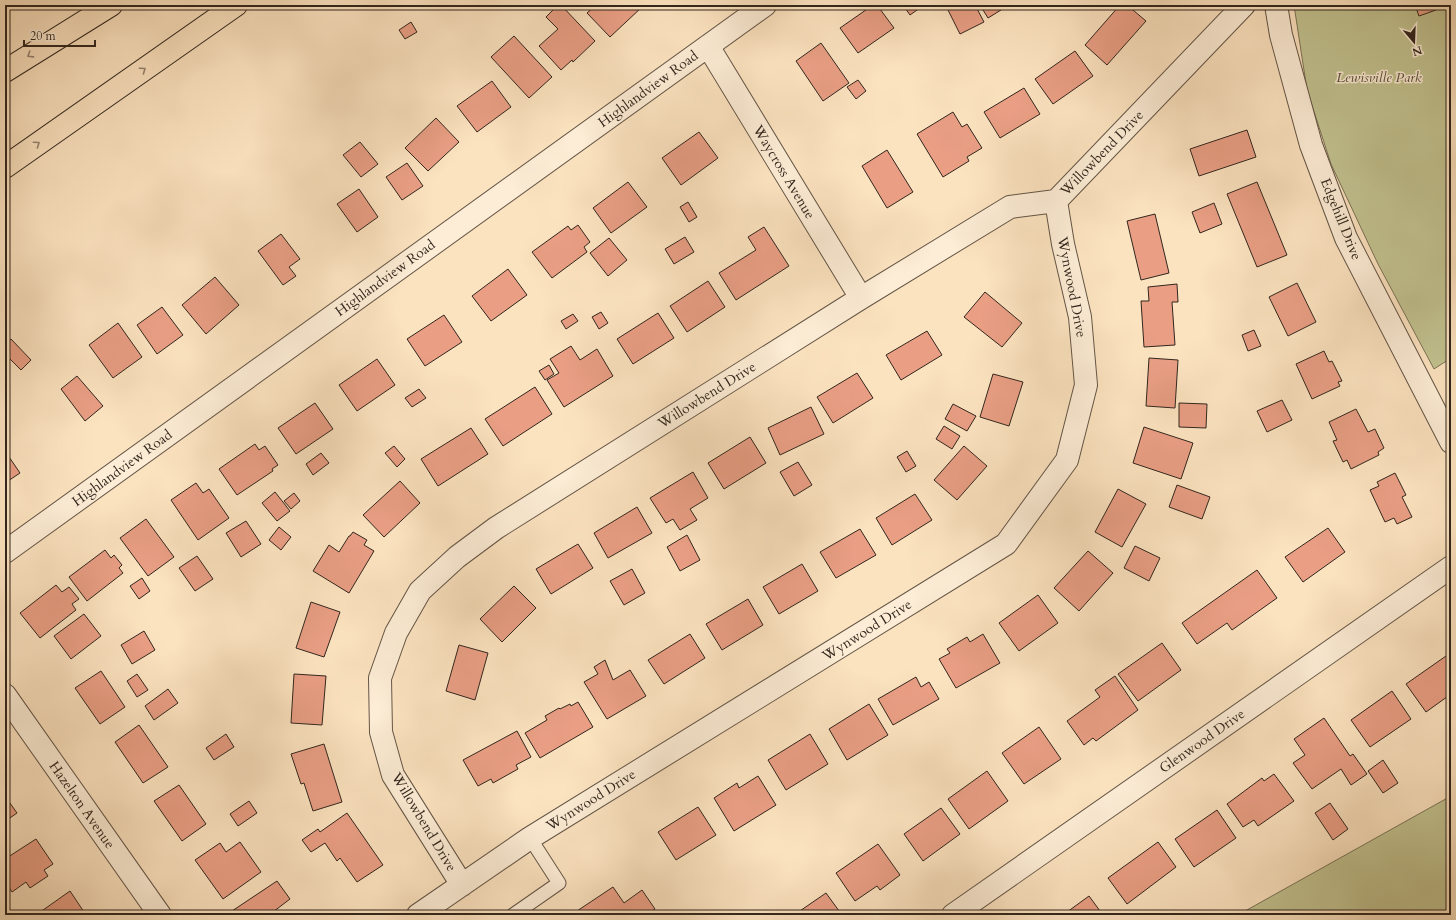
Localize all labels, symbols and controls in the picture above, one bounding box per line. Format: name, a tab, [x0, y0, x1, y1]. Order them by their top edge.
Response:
scale bar	[24, 22, 95, 48]
north arrow	[1394, 22, 1434, 62]
text: 20 m	[30, 28, 57, 44]
text: N	[1410, 42, 1424, 60]
street label: Highlandview Road	[594, 46, 702, 132]
one-way arrow	[27, 51, 34, 58]
one-way arrow	[139, 68, 146, 75]
park label: Lewisville Park	[1336, 68, 1422, 87]
street label: Willowbend Drive	[1055, 106, 1148, 201]
street label: Waycross Avenue	[748, 121, 820, 223]
one-way arrow	[33, 141, 40, 149]
street label: Edgehill Drive	[1316, 175, 1366, 263]
street label: Wynwood Drive	[1053, 234, 1091, 339]
street label: Highlandview Road	[331, 235, 439, 321]
street label: Willowbend Drive	[654, 357, 760, 433]
street label: Highlandview Road	[68, 425, 176, 511]
street label: Wynwood Drive	[818, 595, 915, 666]
street label: Glenwood Drive	[1155, 704, 1249, 778]
street label: Hazelton Avenue	[45, 757, 119, 853]
street label: Wynwood Drive	[542, 765, 639, 836]
street label: Willowbend Drive	[386, 768, 461, 875]

